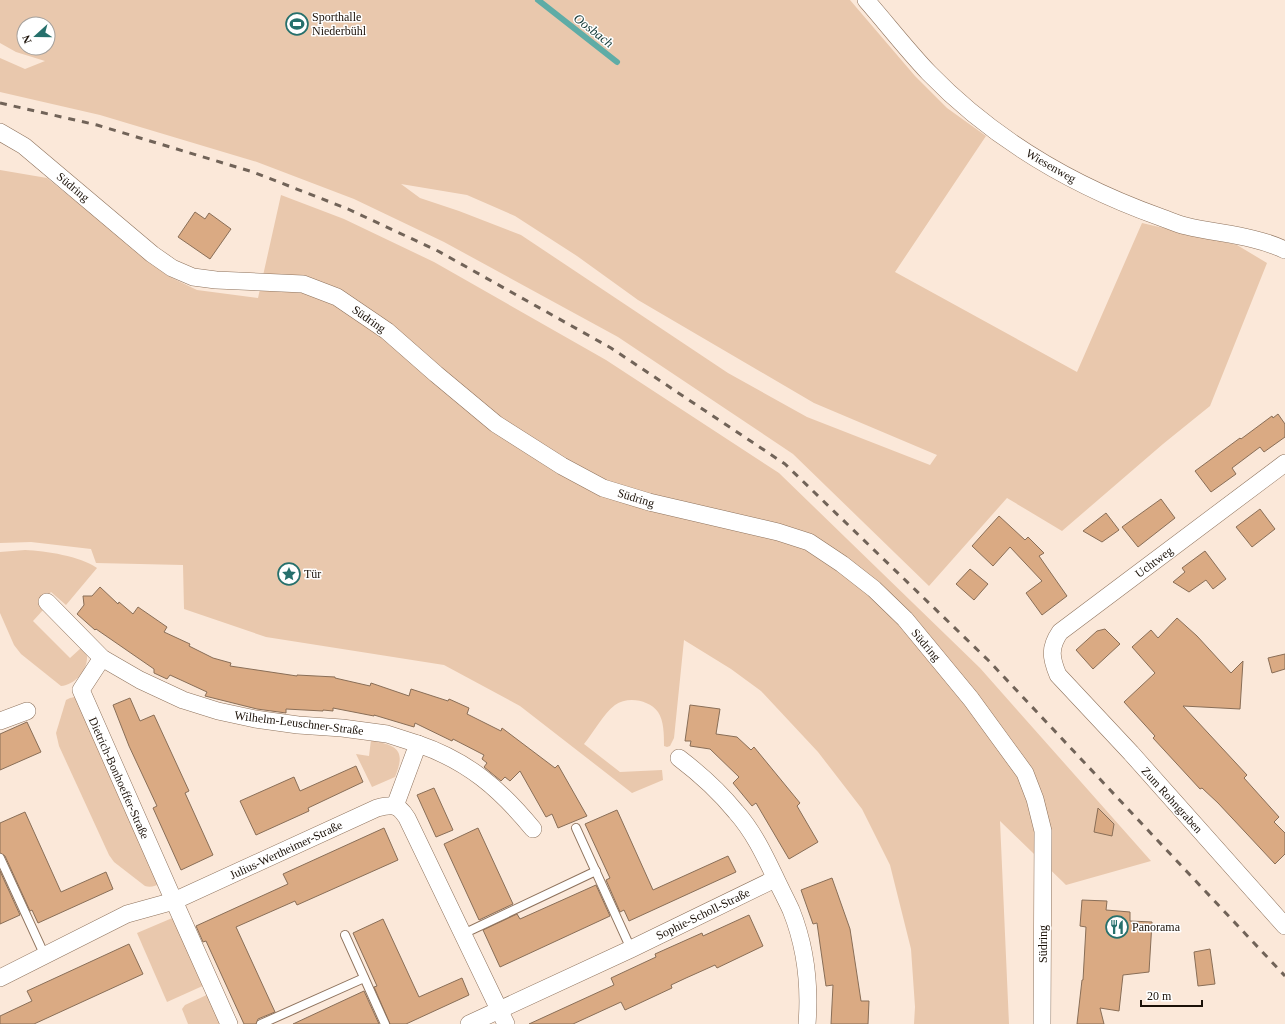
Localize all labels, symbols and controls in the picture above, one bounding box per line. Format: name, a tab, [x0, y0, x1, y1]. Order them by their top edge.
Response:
place label: Sporthalle Niederbühl	[312, 10, 367, 38]
water label: Oosbach	[571, 10, 617, 51]
sports icon: Sporthalle Niederbühl	[284, 11, 310, 37]
north arrow	[16, 16, 56, 56]
text: N	[20, 34, 34, 45]
street label: Wiesenweg	[1023, 146, 1079, 186]
street label: Südring	[54, 169, 92, 205]
street label: Südring	[349, 302, 389, 336]
street label: Südring	[616, 486, 656, 510]
street label: Uchtweg	[1132, 543, 1176, 581]
place icon: Tür	[276, 561, 302, 587]
place label: Tür	[304, 567, 321, 581]
street label: Südring	[908, 626, 944, 664]
street label: Wilhelm-Leuschner-Straße	[234, 708, 364, 738]
street label: Dietrich-Bonhoeffer-Straße	[86, 715, 152, 841]
street label: Zum Rohngraben	[1139, 764, 1205, 836]
street label: Julius-Wertheimer-Straße	[227, 818, 345, 882]
street label: Sophie-Scholl-Straße	[654, 885, 752, 943]
restaurant icon: Panorama	[1104, 914, 1130, 940]
place label: Panorama	[1132, 920, 1181, 934]
street label: Südring	[1036, 925, 1050, 963]
scale bar	[1141, 982, 1202, 1008]
text: 20 m	[1147, 989, 1172, 1003]

